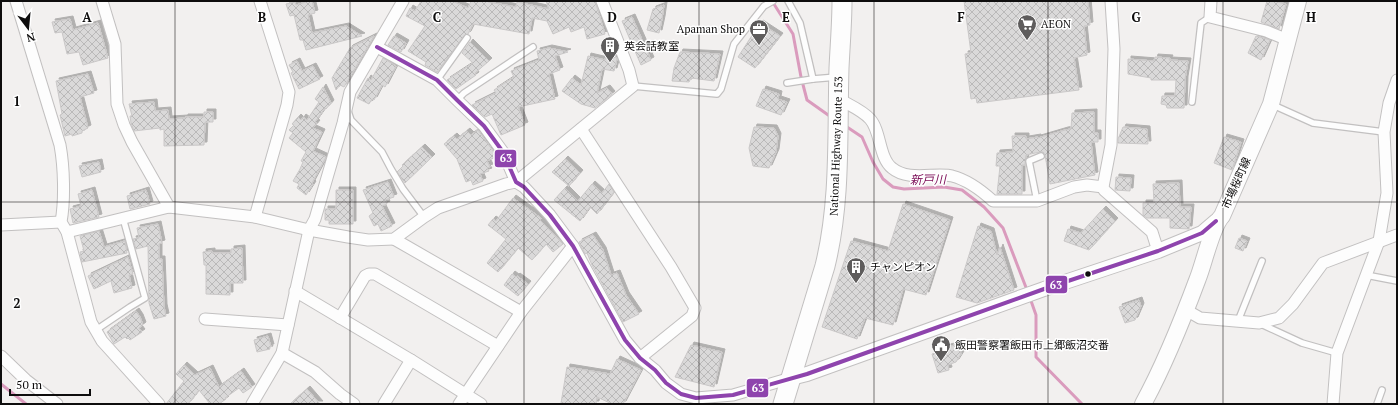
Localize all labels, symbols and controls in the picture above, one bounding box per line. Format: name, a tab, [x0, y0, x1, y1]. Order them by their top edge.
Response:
north arrow	[8, 8, 48, 48]
text: A	[82, 8, 92, 26]
text: B	[258, 8, 266, 26]
text: C	[433, 8, 441, 26]
text: D	[607, 8, 617, 26]
text: E	[782, 8, 790, 26]
text: F	[957, 8, 965, 26]
text: G	[1131, 8, 1141, 26]
text: H	[1306, 8, 1316, 26]
supermarket icon: AEON	[1016, 13, 1038, 41]
place label: AEON	[1041, 17, 1071, 31]
office icon: Apaman Shop	[748, 18, 770, 46]
place label: Apaman Shop	[677, 22, 745, 36]
text: N	[24, 30, 37, 46]
building icon: 英会話教室	[599, 35, 621, 63]
place label: 英会話教室	[624, 39, 679, 53]
street label: National Highway Route 153	[827, 76, 845, 216]
text: 1	[13, 92, 21, 110]
line badge: 63	[494, 149, 517, 168]
text: 63	[500, 151, 512, 165]
street label: 市場桜町線	[1218, 155, 1254, 211]
water label: 新戸川	[910, 172, 948, 187]
building icon: チャンピオン	[845, 256, 867, 284]
place label: チャンピオン	[870, 260, 936, 274]
unlabelled marker	[1083, 269, 1093, 279]
line badge: 63	[1045, 275, 1068, 294]
text: 63	[1050, 278, 1062, 292]
text: 2	[13, 294, 21, 312]
public building icon: 飯田警察署飯田市上郷飯沼交番	[930, 334, 952, 362]
place label: 飯田警察署飯田市上郷飯沼交番	[955, 338, 1109, 352]
scale bar	[10, 371, 90, 397]
text: 50 m	[16, 377, 43, 392]
line badge: 63	[746, 378, 769, 398]
text: 63	[752, 381, 764, 395]

